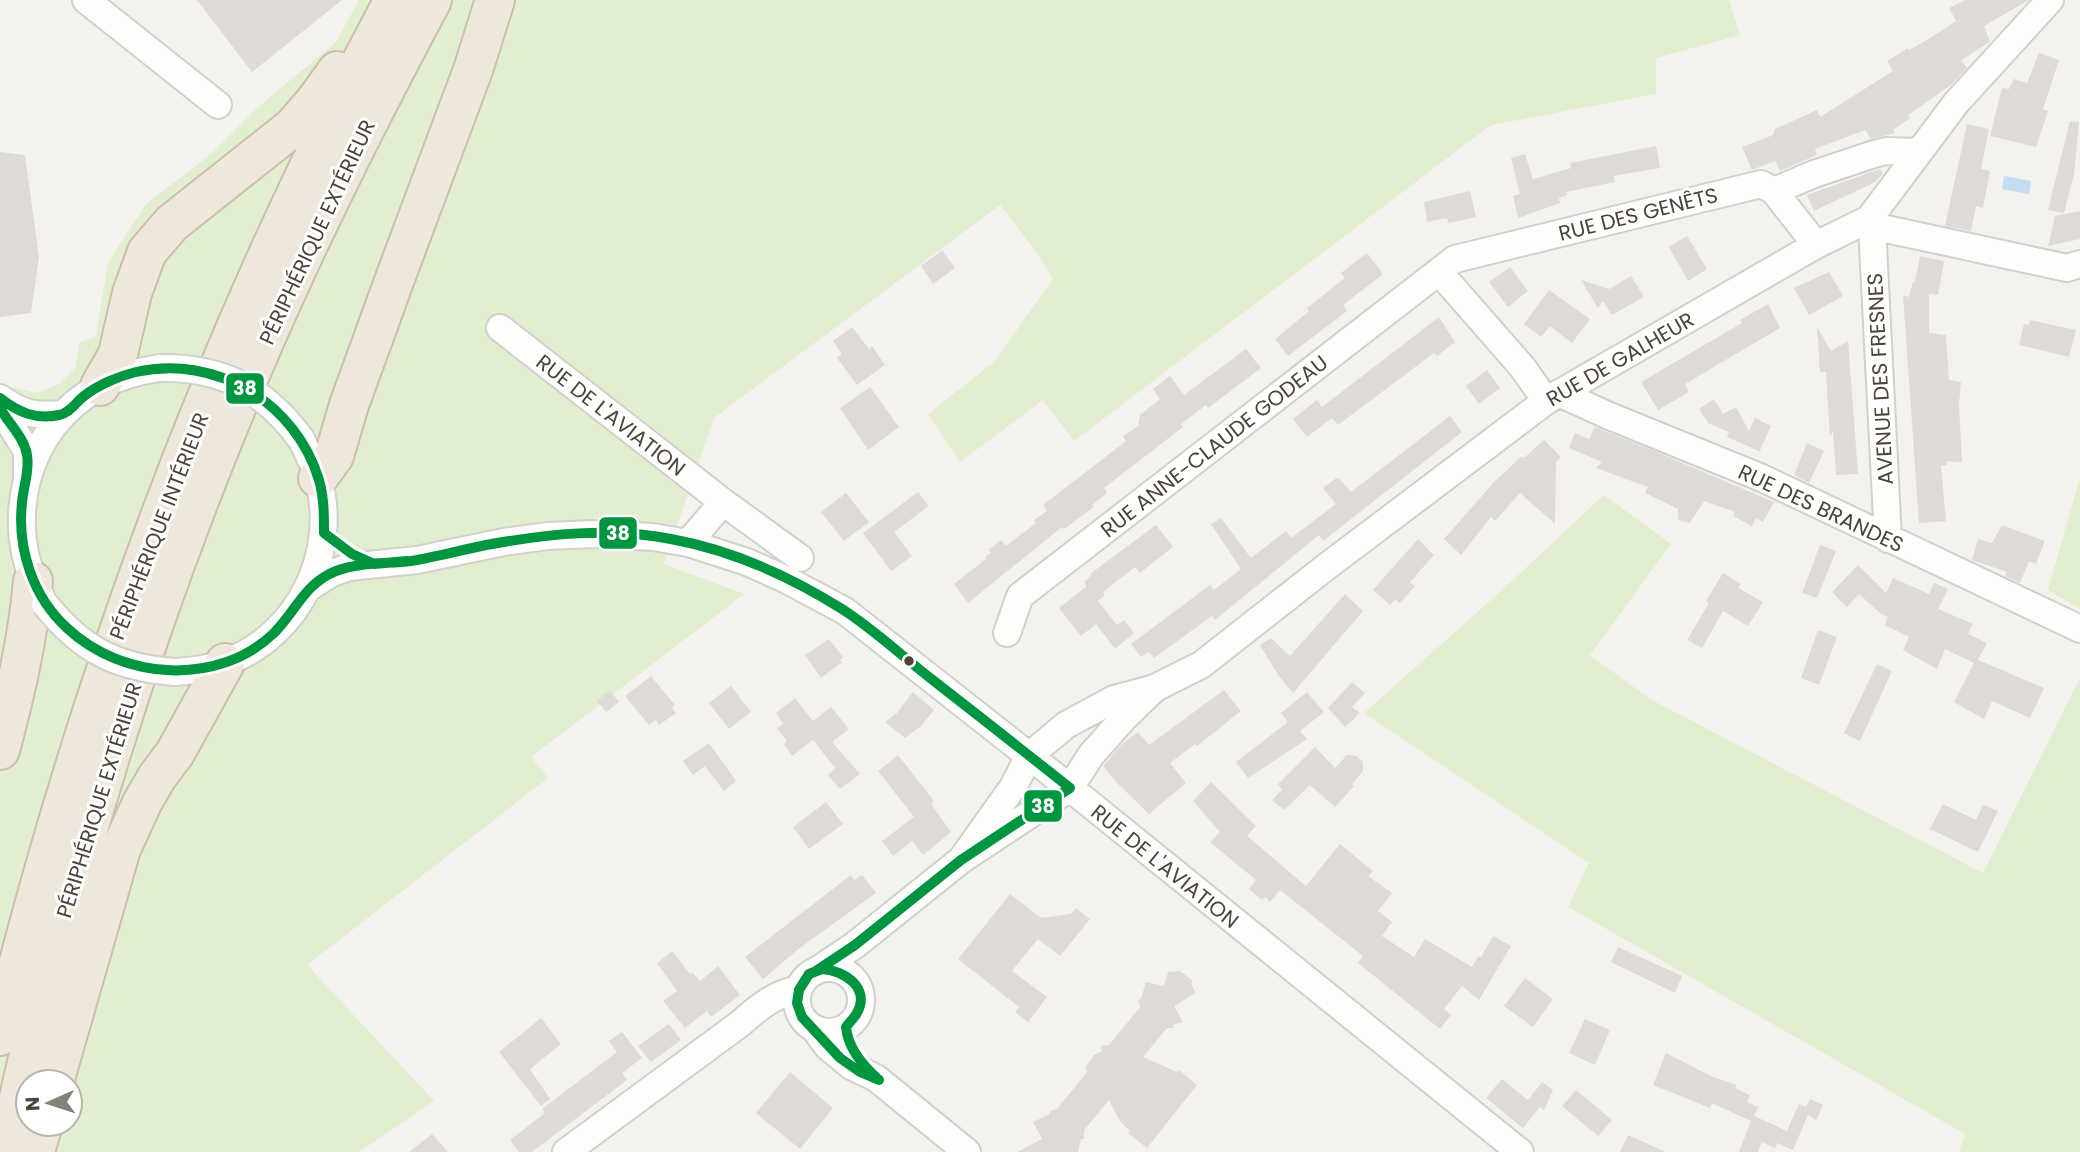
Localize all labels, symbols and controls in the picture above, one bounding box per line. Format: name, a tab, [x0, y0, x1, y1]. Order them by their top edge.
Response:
street label: PÉRIPHÉRIQUE EXTÉRIEUR	[252, 115, 382, 349]
street label: RUE DES GENÊTS	[1555, 180, 1721, 248]
street label: AVENUE DES FRESNES	[1860, 272, 1900, 486]
street label: RUE DE GALHEUR	[1541, 305, 1699, 413]
street label: RUE DE L'AVIATION	[530, 347, 692, 483]
street label: RUE ANNE-CLAUDE GODEAU	[1094, 348, 1334, 544]
line badge: 38	[225, 372, 265, 405]
text: 38	[233, 375, 257, 402]
street label: PÉRIPHÉRIQUE INTÉRIEUR	[102, 408, 216, 644]
street label: RUE DES BRANDES	[1734, 457, 1908, 559]
line badge: 38	[598, 516, 638, 550]
text: 38	[606, 520, 630, 547]
unlabelled marker	[902, 654, 916, 668]
street label: PÉRIPHÉRIQUE EXTÉRIEUR	[49, 679, 149, 921]
line badge: 38	[1023, 789, 1063, 823]
text: 38	[1031, 793, 1055, 820]
street label: RUE DE L'AVIATION	[1085, 797, 1245, 935]
north arrow	[14, 1068, 84, 1138]
text: N	[19, 1096, 46, 1112]

